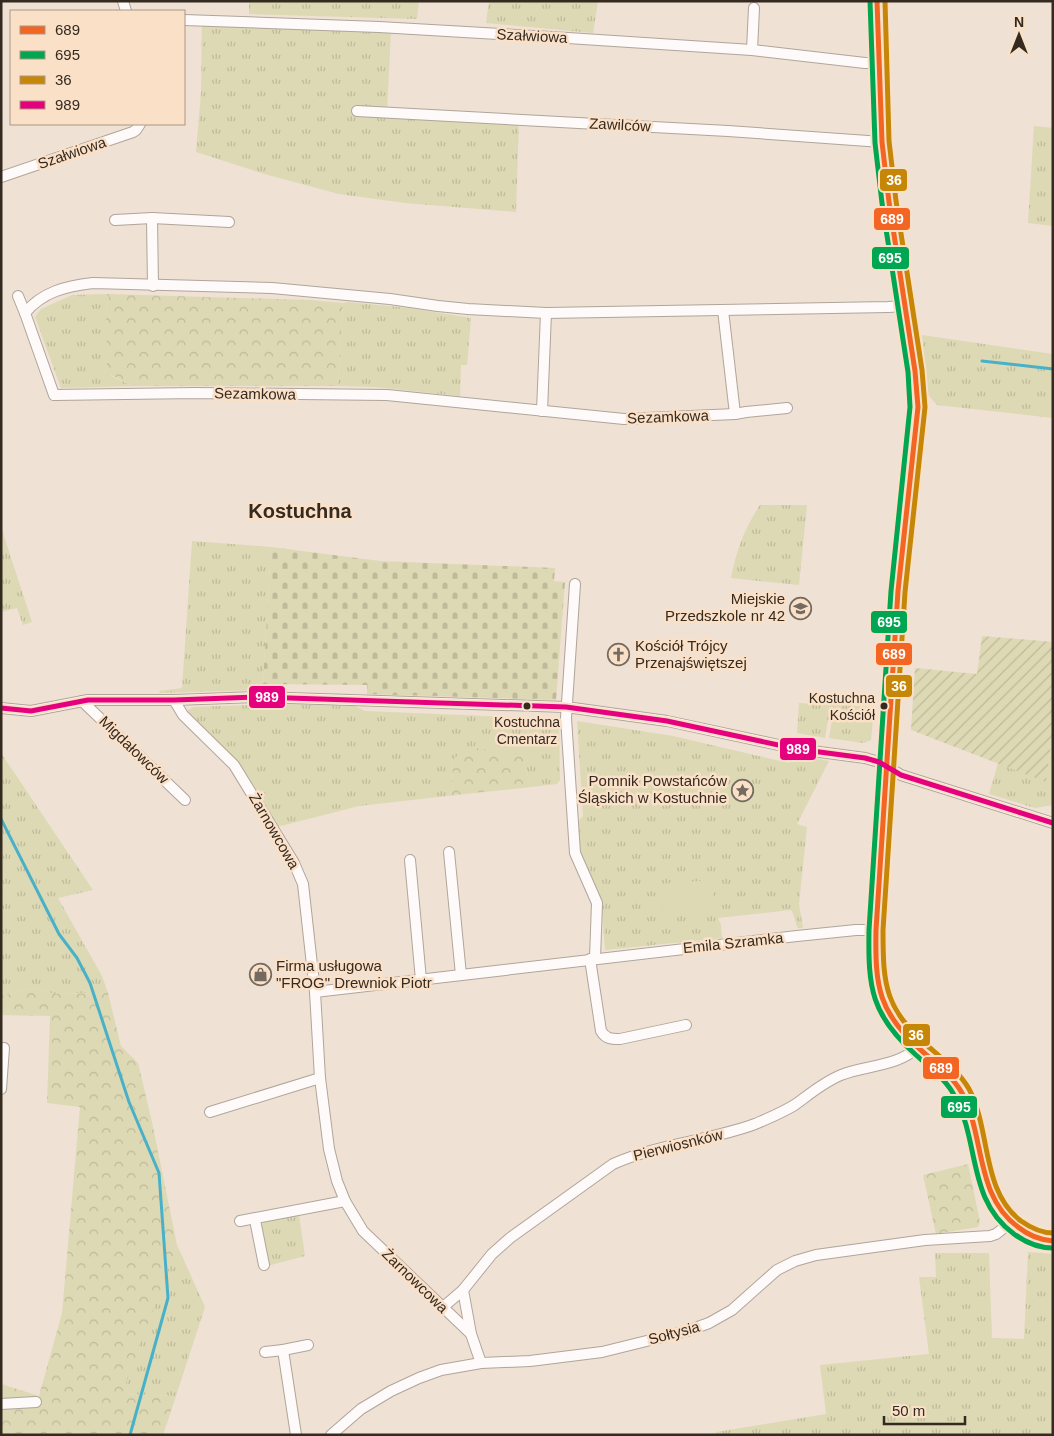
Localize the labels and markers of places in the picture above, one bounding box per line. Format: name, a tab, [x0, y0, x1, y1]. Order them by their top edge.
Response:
place label: Miejskie Przedszkole nr 42	[665, 590, 785, 624]
school or university icon: Miejskie Przedszkole nr 42	[789, 596, 813, 620]
place label: Kościół Trójcy Przenajświętszej	[635, 637, 747, 671]
church icon: Kościół Trójcy Przenajświętszej	[607, 643, 631, 667]
place label: Kostuchna Kościół	[809, 690, 876, 723]
marker: Kostuchna Cmentarz	[522, 701, 532, 711]
marker: Kostuchna Kościół	[879, 701, 889, 711]
place label: Kostuchna Cmentarz	[494, 714, 560, 747]
place label: Pomnik Powstańców Śląskich w Kostuchnie	[578, 772, 727, 806]
place icon: Pomnik Powstańców Śląskich w Kostuchnie	[731, 778, 755, 802]
place label: Firma usługowa "FROG" Drewniok Piotr	[276, 957, 432, 991]
shop icon: Firma usługowa "FROG" Drewniok Piotr	[248, 963, 272, 987]

